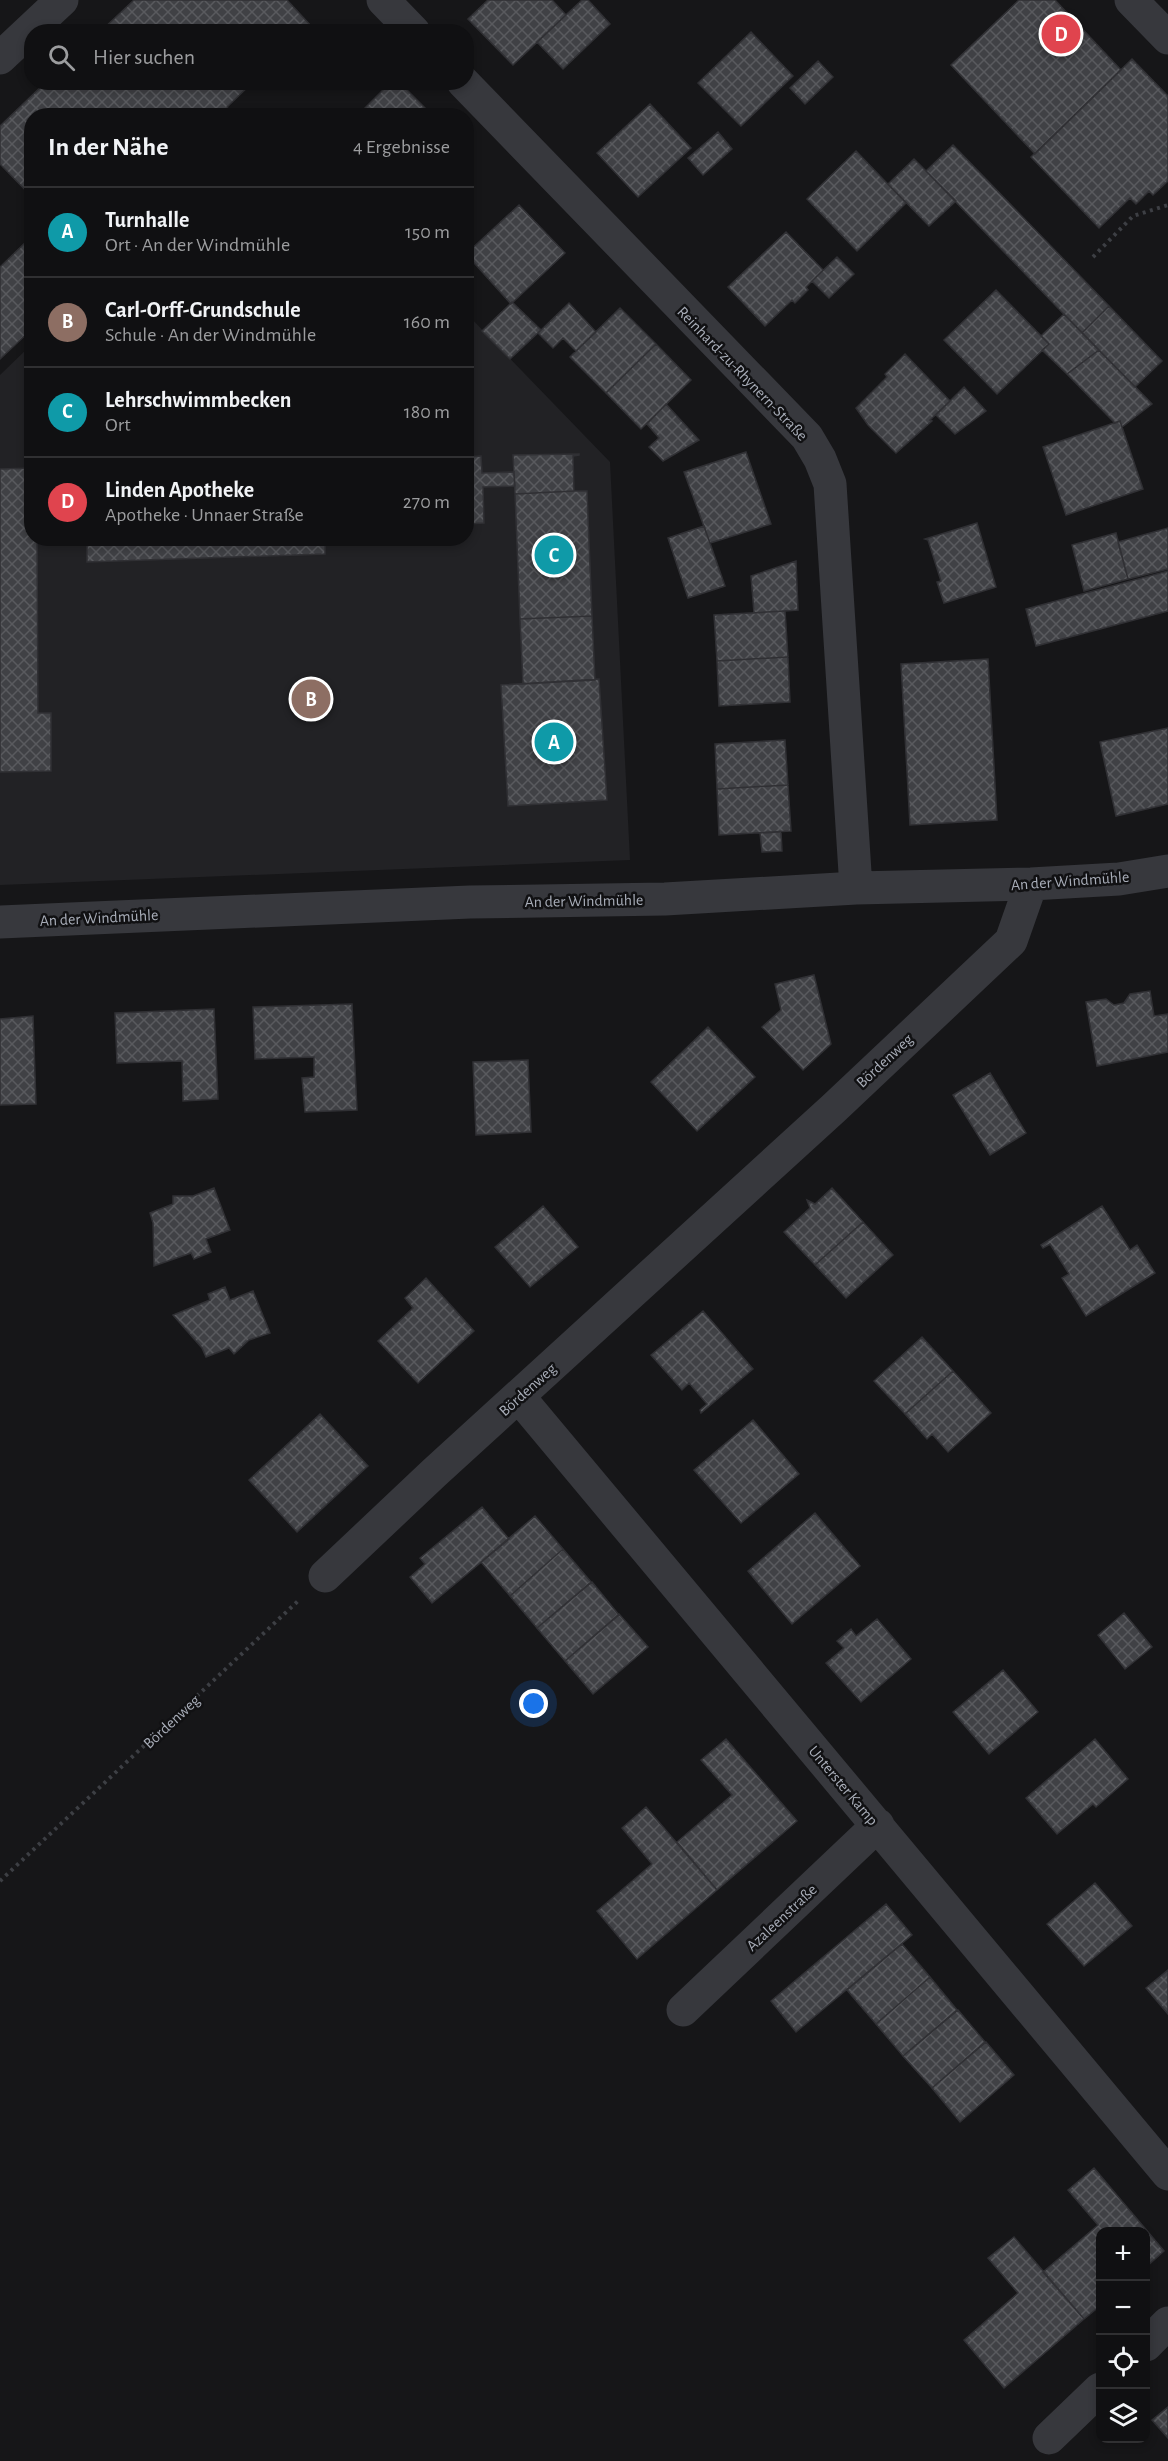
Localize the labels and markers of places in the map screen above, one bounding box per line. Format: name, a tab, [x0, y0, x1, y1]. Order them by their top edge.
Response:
pin: D	[1042, 12, 1080, 57]
pin: C	[534, 532, 574, 578]
pin: B	[292, 676, 330, 722]
pin: A	[534, 720, 574, 764]

